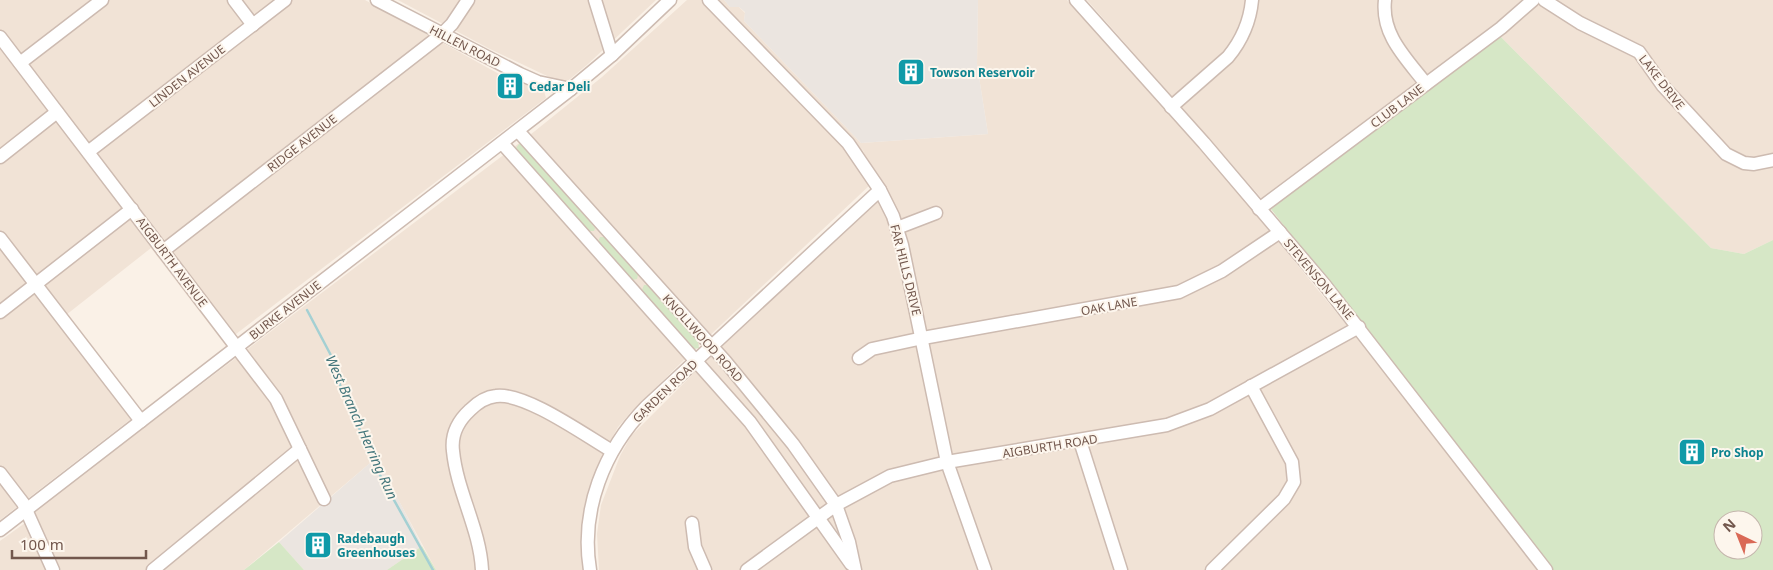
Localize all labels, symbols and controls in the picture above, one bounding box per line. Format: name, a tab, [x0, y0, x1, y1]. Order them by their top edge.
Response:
street label: HILLEN ROAD	[427, 21, 504, 71]
street label: LINDEN AVENUE	[145, 41, 229, 111]
street label: LAKE DRIVE	[1635, 51, 1689, 113]
building icon: Towson Reservoir	[896, 57, 926, 87]
place label: Towson Reservoir	[930, 64, 1036, 81]
building icon: Cedar Deli	[495, 71, 525, 101]
place label: Cedar Deli	[529, 78, 590, 95]
street label: CLUB LANE	[1367, 80, 1427, 132]
street label: RIDGE AVENUE	[263, 110, 341, 176]
street label: AIGBURTH AVENUE	[132, 213, 212, 311]
street label: FAR HILLS DRIVE	[886, 223, 926, 317]
street label: STEVENSON LANE	[1280, 235, 1358, 323]
street label: BURKE AVENUE	[246, 277, 324, 343]
street label: KNOLLWOOD ROAD	[659, 290, 747, 386]
street label: OAK LANE	[1079, 293, 1139, 319]
water label: West Branch Herring Run	[322, 352, 402, 502]
street label: GARDEN ROAD	[629, 355, 701, 426]
street label: AIGBURTH ROAD	[1001, 430, 1099, 462]
building icon: Pro Shop	[1677, 437, 1707, 467]
place label: Pro Shop	[1711, 444, 1764, 461]
north arrow	[1713, 510, 1763, 560]
text: N	[1718, 514, 1739, 536]
scale bar	[12, 528, 146, 560]
building icon: Radebaugh Greenhouses	[303, 530, 333, 560]
place label: Radebaugh Greenhouses	[337, 530, 415, 561]
text: 100 m	[20, 534, 64, 554]

